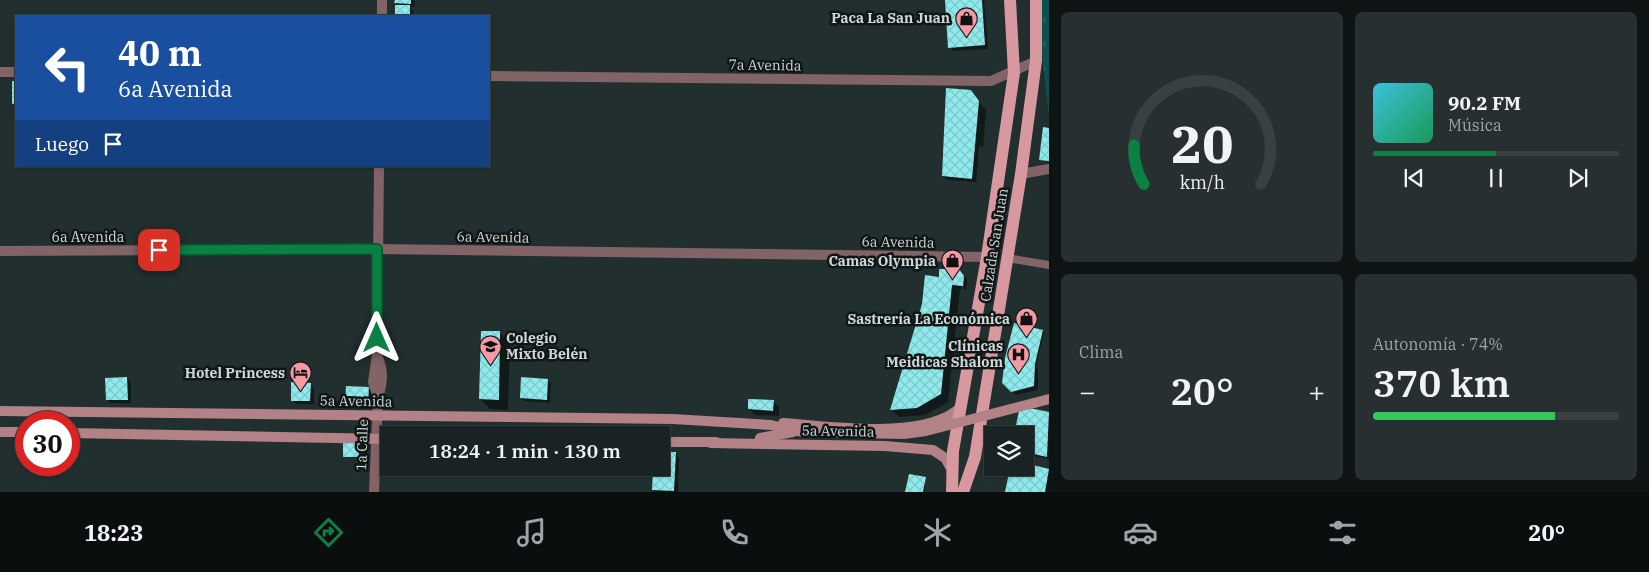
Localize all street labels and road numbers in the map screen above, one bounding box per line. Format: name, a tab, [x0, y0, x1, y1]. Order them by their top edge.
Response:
street label: 7a Avenida	[728, 55, 802, 75]
street label: Calzada San Juan	[976, 187, 1012, 303]
street label: 6a Avenida	[456, 227, 530, 247]
street label: 6a Avenida	[52, 228, 125, 246]
street label: 6a Avenida	[861, 232, 935, 252]
street label: 5a Avenida	[319, 391, 393, 411]
street label: 1a Calle	[352, 419, 372, 471]
street label: 5a Avenida	[801, 421, 875, 441]

